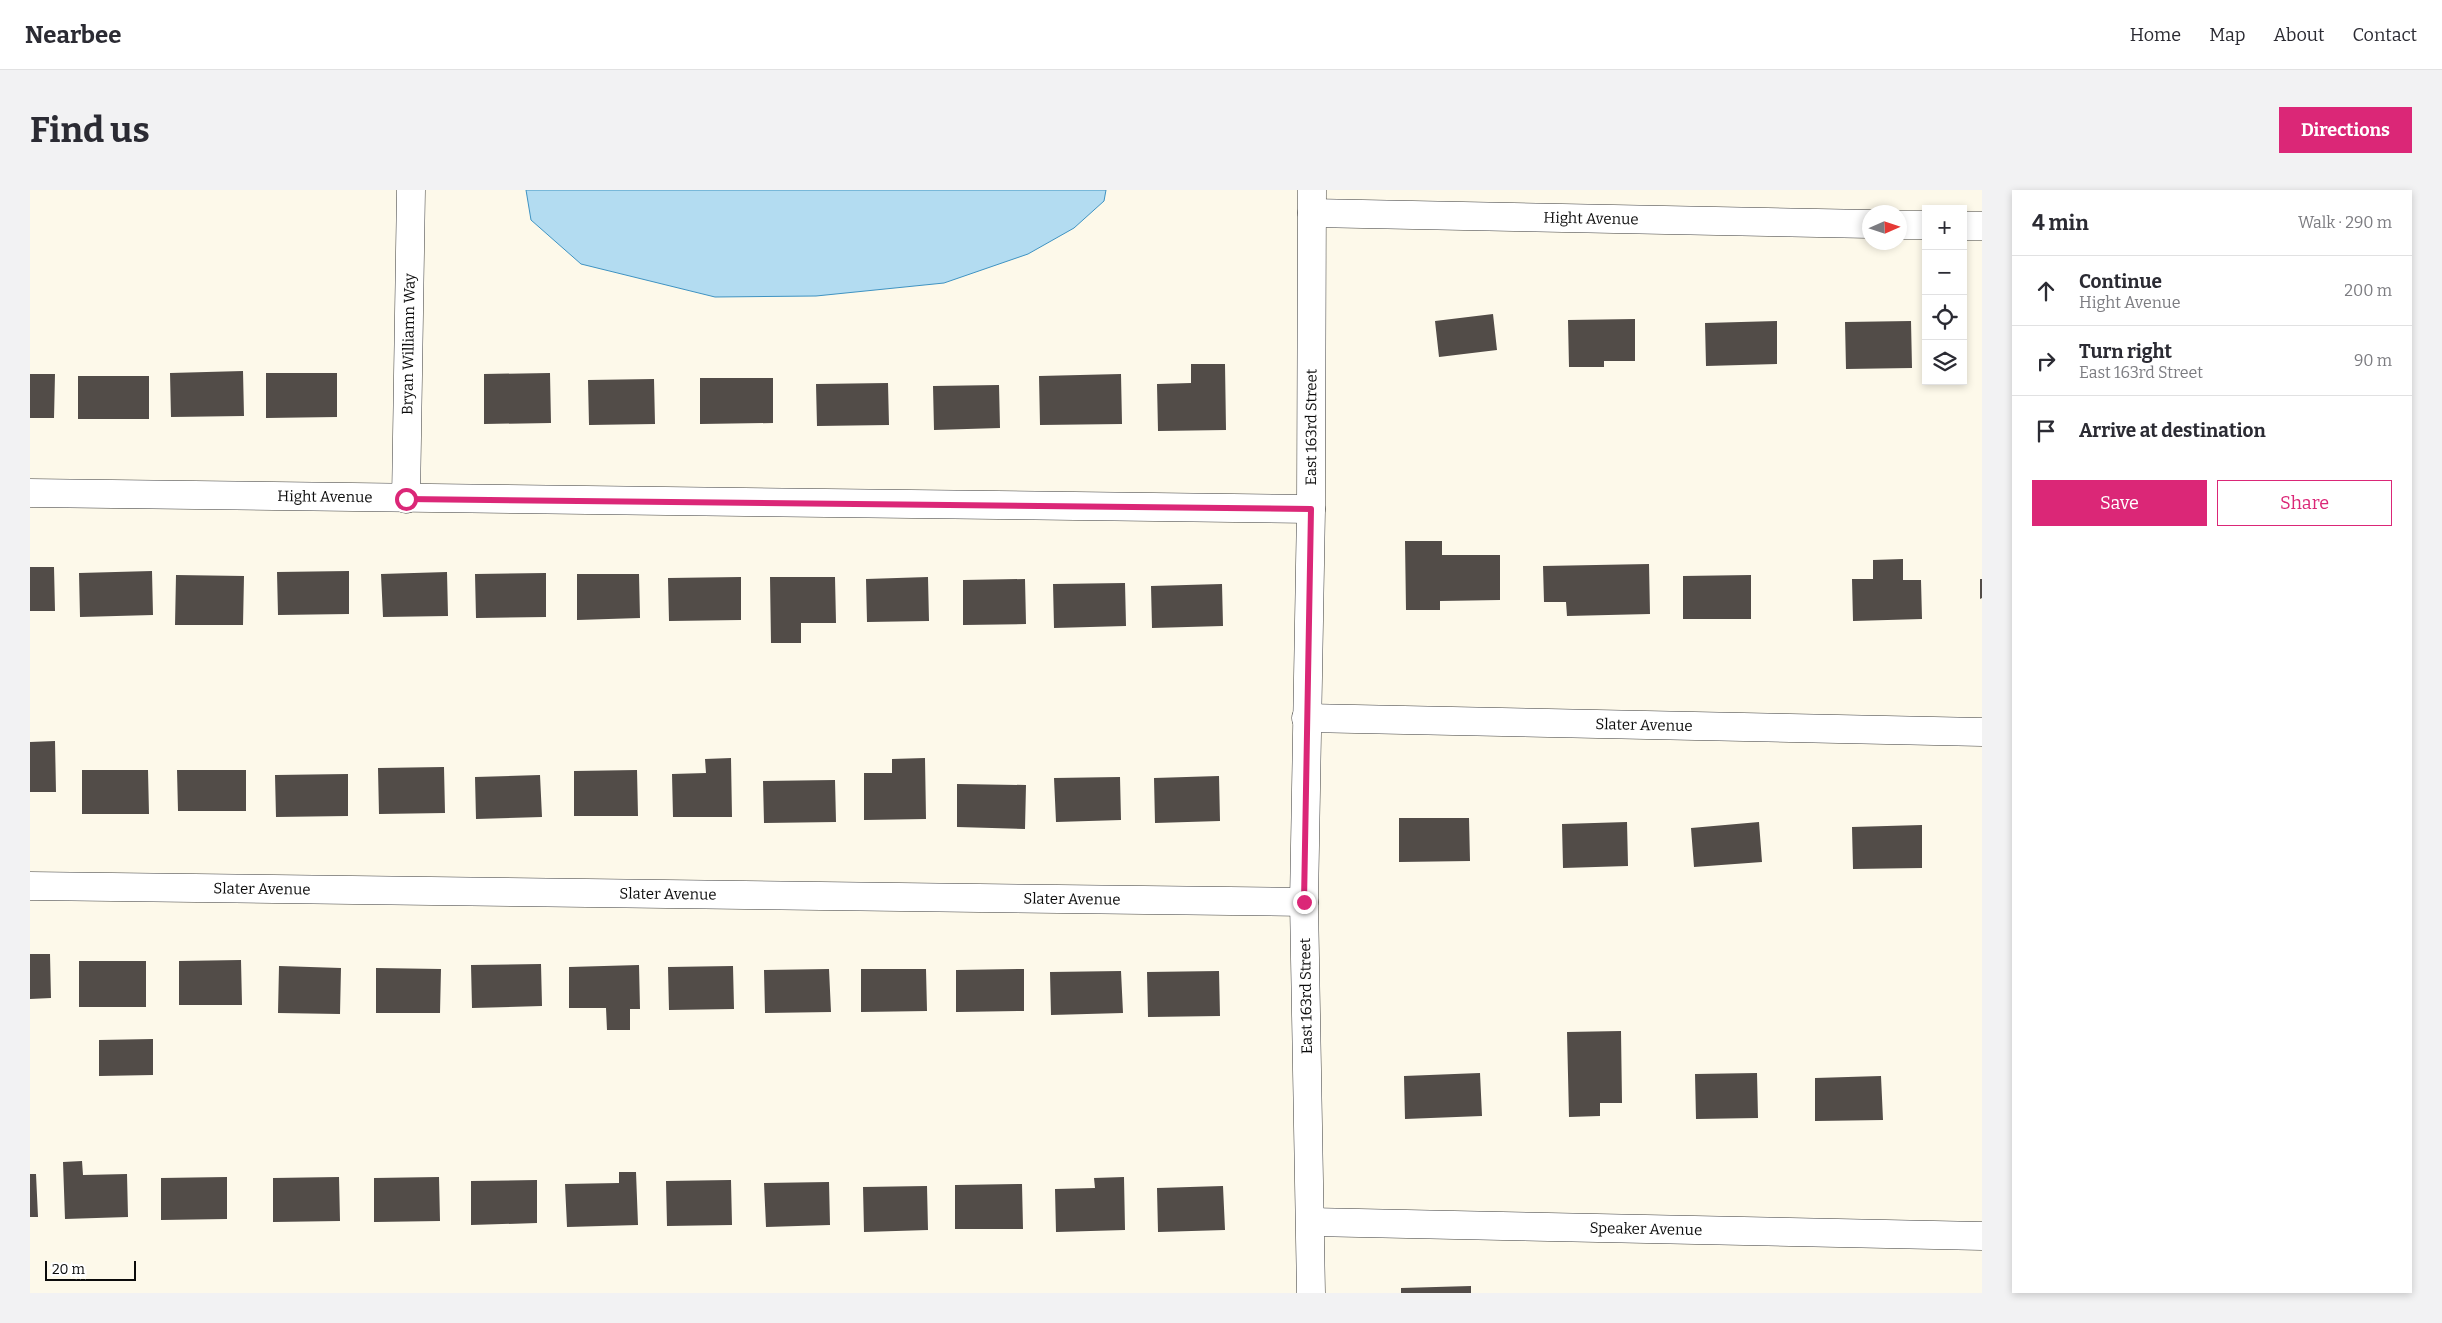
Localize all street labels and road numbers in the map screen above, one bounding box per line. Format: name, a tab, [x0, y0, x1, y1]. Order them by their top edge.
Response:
street label: Hight Avenue	[1543, 209, 1639, 228]
street label: Bryan Williamn Way	[398, 273, 419, 415]
street label: East 163rd Street	[1302, 368, 1320, 485]
street label: Hight Avenue	[277, 487, 373, 506]
street label: Slater Avenue	[1595, 715, 1693, 735]
street label: Slater Avenue	[213, 879, 311, 899]
street label: Slater Avenue	[619, 884, 717, 904]
street label: Slater Avenue	[1023, 889, 1121, 909]
street label: East 163rd Street	[1296, 937, 1316, 1054]
street label: Speaker Avenue	[1589, 1219, 1702, 1239]

